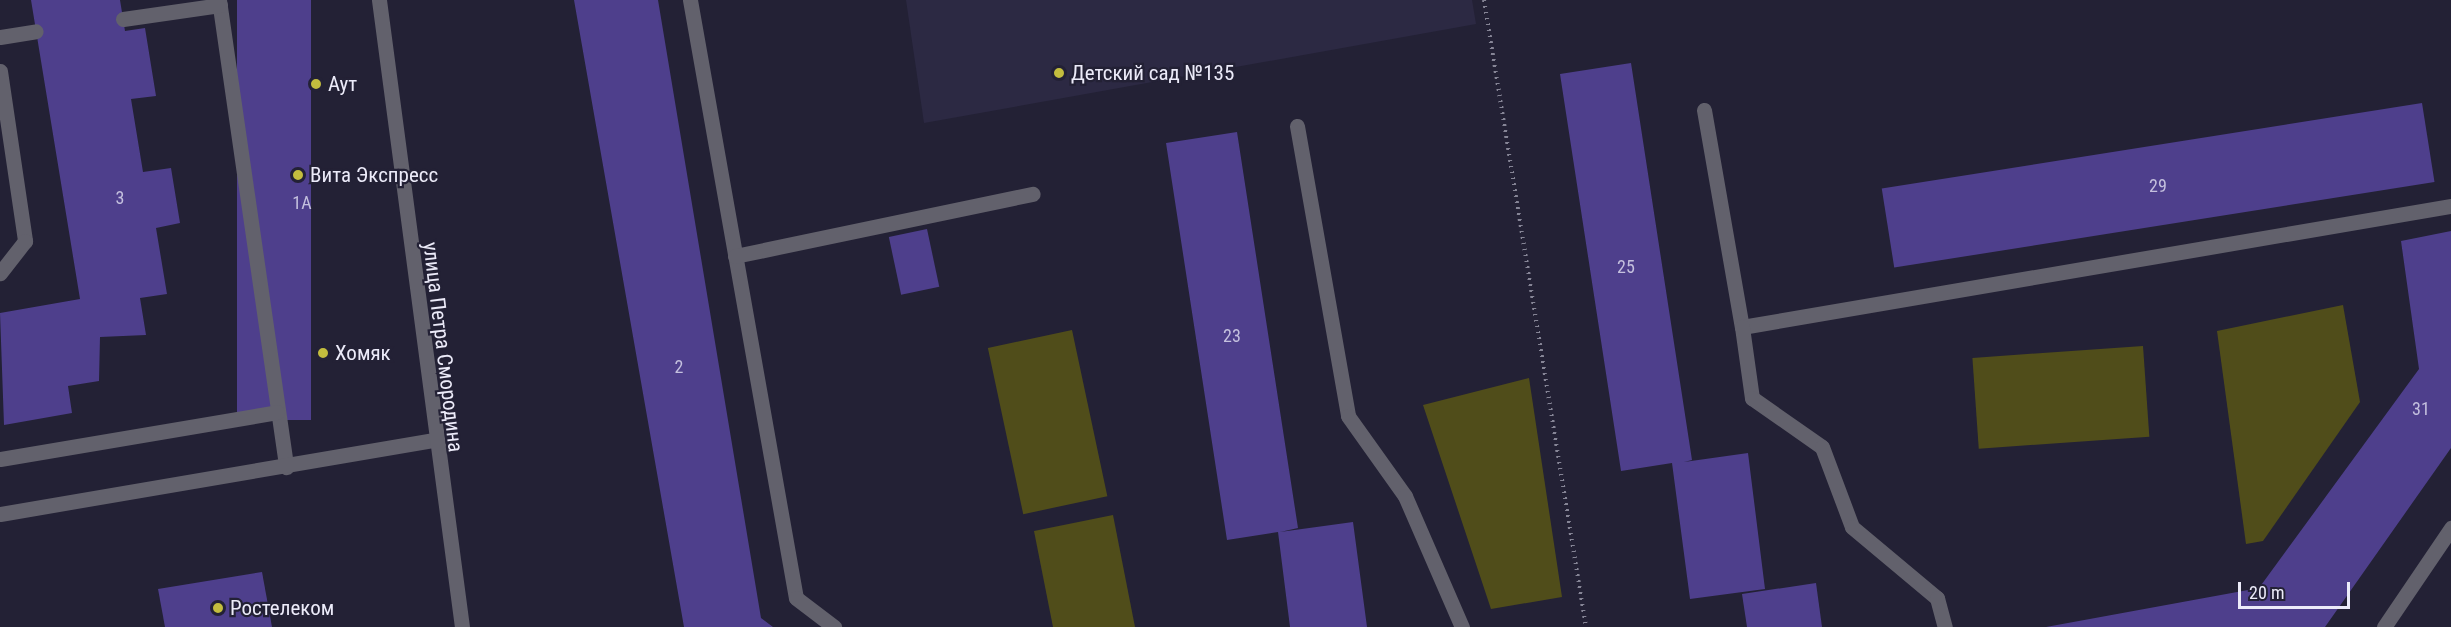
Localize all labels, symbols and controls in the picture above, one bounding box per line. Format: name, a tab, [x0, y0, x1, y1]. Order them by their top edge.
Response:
place label: Детский сад №135	[1071, 60, 1234, 86]
marker: Детский сад №135	[1052, 66, 1066, 80]
place label: Аут	[328, 71, 357, 97]
marker: Аут	[309, 77, 323, 91]
place label: Вита Экспресс	[310, 162, 438, 188]
marker: Вита Экспресс	[291, 168, 305, 182]
house number: 29	[2149, 175, 2167, 197]
house number: 3	[116, 187, 124, 209]
house number: 1А	[292, 192, 312, 214]
street label: улица Петра Смородина	[418, 241, 468, 453]
house number: 25	[1617, 256, 1635, 278]
house number: 23	[1223, 325, 1241, 347]
place label: Хомяк	[335, 340, 391, 366]
marker: Хомяк	[316, 346, 330, 360]
house number: 2	[675, 356, 683, 378]
house number: 31	[2412, 398, 2430, 420]
scale bar	[2241, 570, 2354, 608]
text: 20 m	[2249, 582, 2284, 603]
place label: Ростелеком	[230, 595, 334, 621]
marker: Ростелеком	[211, 601, 225, 615]

